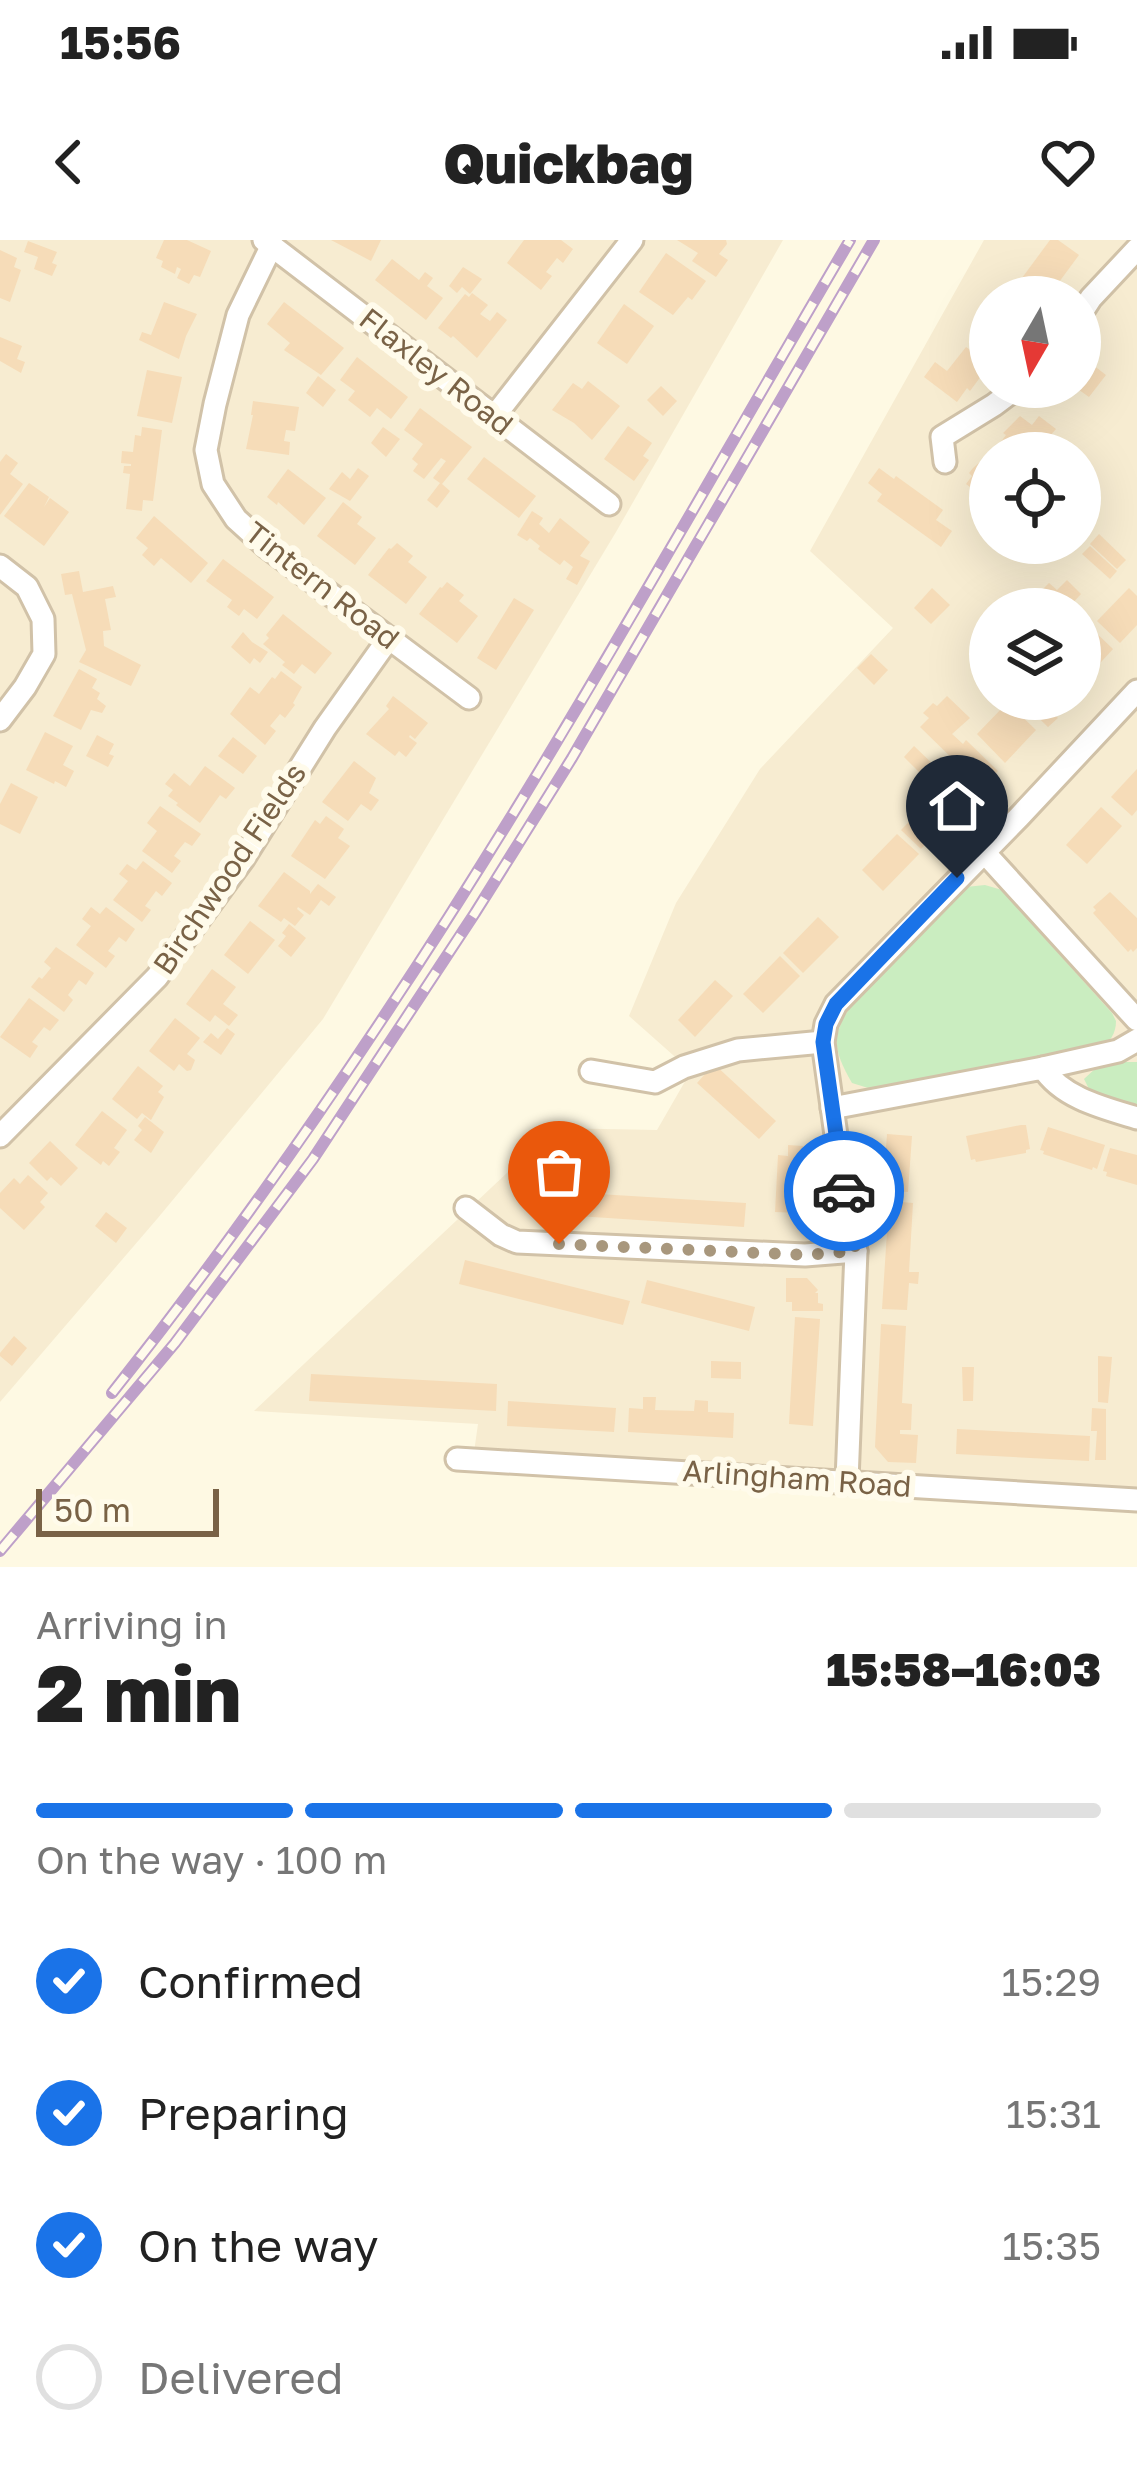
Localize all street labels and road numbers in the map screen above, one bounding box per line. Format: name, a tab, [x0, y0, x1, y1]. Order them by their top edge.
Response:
street label: Flaxley Road	[353, 300, 521, 442]
street label: Tintern Road	[239, 514, 407, 656]
street label: Birchwood Fields	[145, 756, 313, 981]
street label: Arlingham Road	[681, 1452, 913, 1504]

